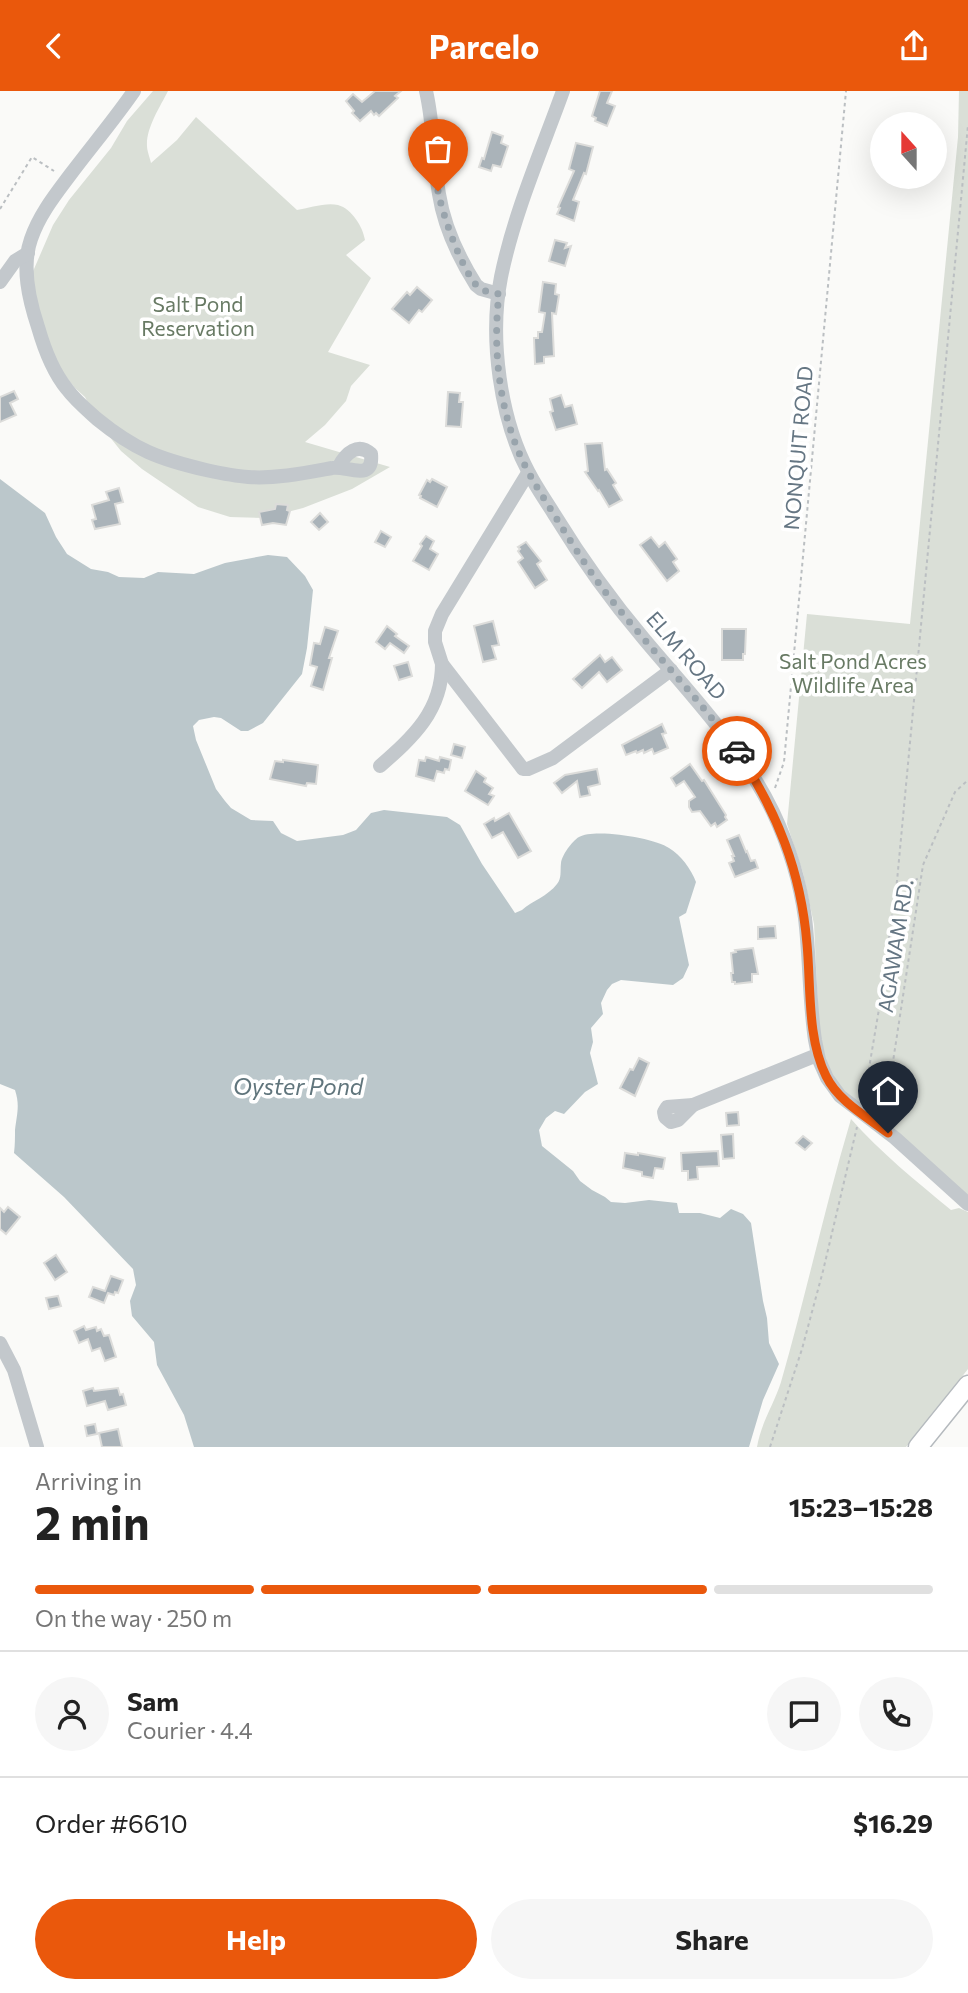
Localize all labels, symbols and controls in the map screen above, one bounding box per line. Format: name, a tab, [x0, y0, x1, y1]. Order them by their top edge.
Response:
text: Parcelo	[429, 26, 539, 66]
icon: back	[35, 27, 73, 65]
icon: share	[895, 27, 933, 65]
north arrow	[870, 112, 947, 189]
map controls	[870, 112, 947, 189]
pin	[408, 119, 468, 191]
icon: bag	[419, 130, 457, 168]
park label: Salt Pond Reservation	[141, 291, 255, 340]
street label: NONQUIT ROAD	[778, 365, 817, 531]
street label: ELM ROAD	[642, 606, 732, 704]
park label: Salt Pond Acres Wildlife Area	[779, 648, 927, 697]
courier	[702, 716, 772, 786]
icon: car	[718, 732, 756, 770]
street label: AGAWAM RD.	[872, 877, 917, 1014]
pin	[858, 1061, 918, 1133]
water label: Oyster Pond	[233, 1072, 365, 1100]
icon: home	[869, 1072, 907, 1110]
text: Arriving in	[35, 1467, 142, 1495]
text: 15:23–15:28	[789, 1491, 933, 1522]
text: 2 min	[35, 1493, 150, 1549]
text: On the way · 250 m	[35, 1604, 232, 1632]
button: person	[35, 1677, 109, 1751]
button: chat	[767, 1677, 841, 1751]
button: phone	[859, 1677, 933, 1751]
text: Sam	[127, 1685, 179, 1716]
text: Courier · 4.4	[127, 1716, 253, 1744]
text: Order #6610	[35, 1807, 188, 1838]
text: $16.29	[853, 1807, 933, 1838]
button: Help	[35, 1899, 477, 1979]
button: Share	[491, 1899, 933, 1979]

